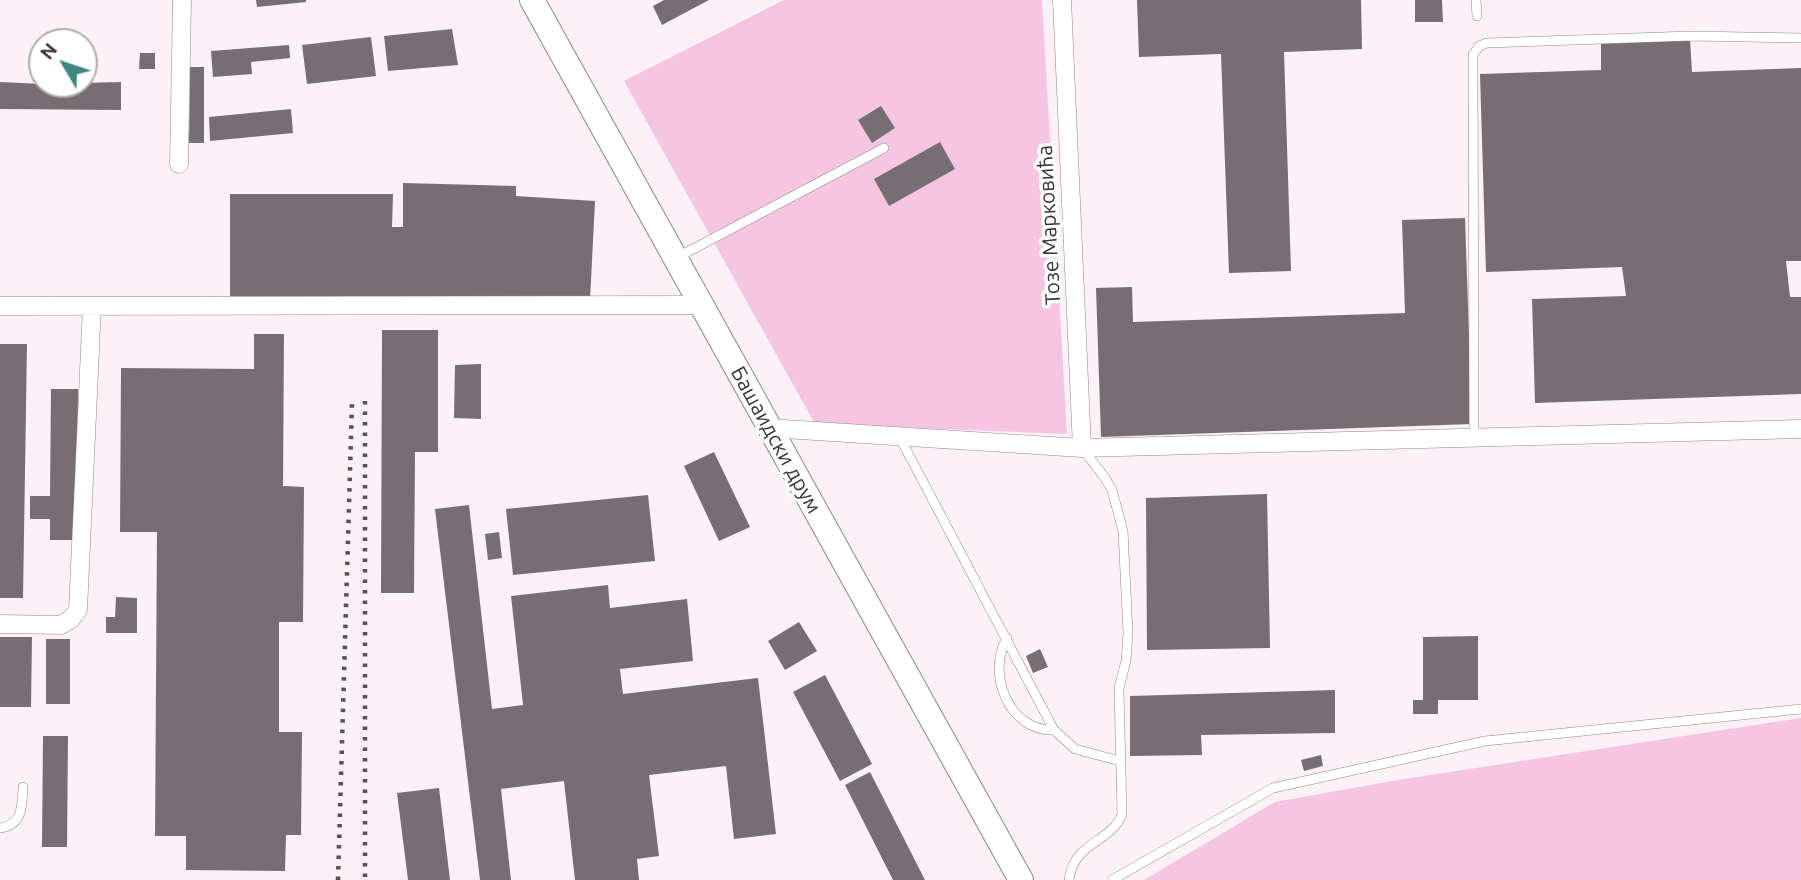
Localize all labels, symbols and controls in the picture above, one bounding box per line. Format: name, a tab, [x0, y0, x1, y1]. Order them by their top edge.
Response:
north arrow	[28, 28, 98, 98]
text: N	[35, 39, 61, 63]
street label: Тозе Марковића	[1032, 144, 1066, 306]
street label: Башаидски друм	[725, 362, 827, 518]

